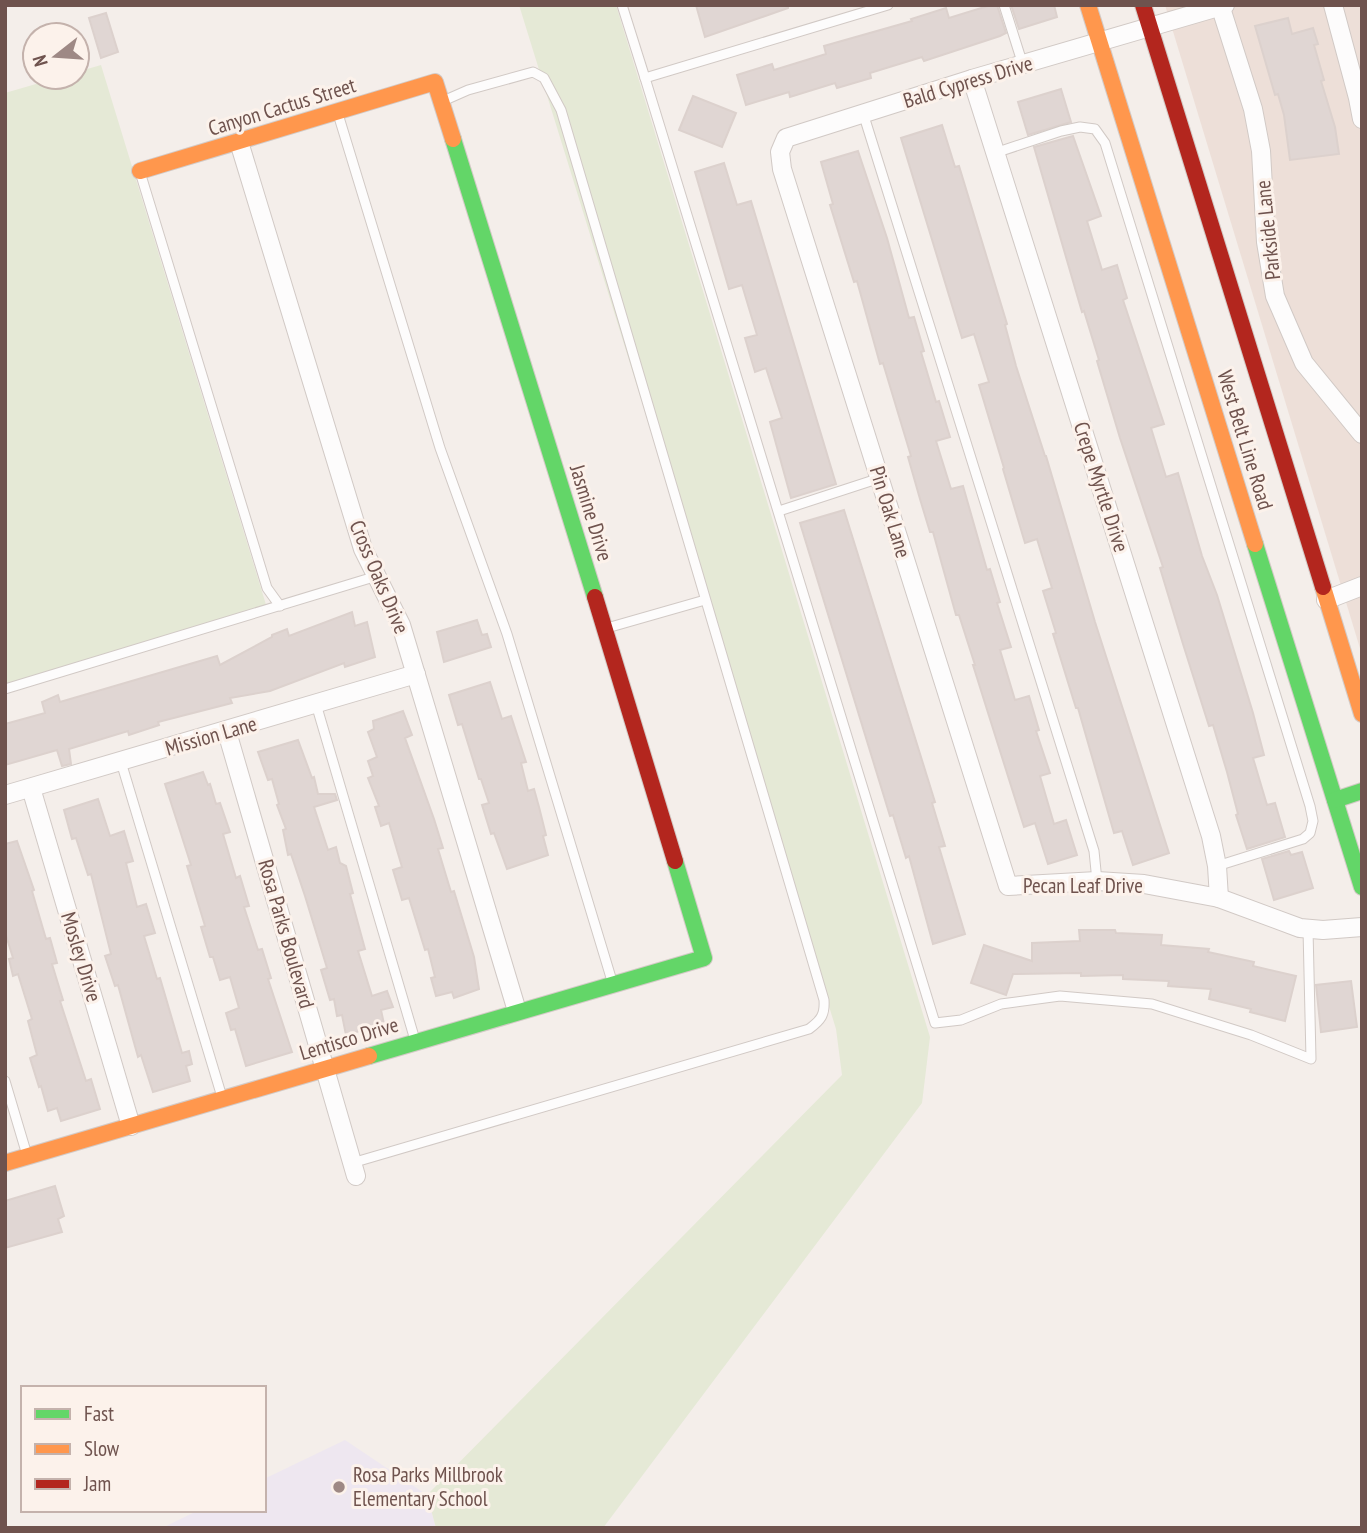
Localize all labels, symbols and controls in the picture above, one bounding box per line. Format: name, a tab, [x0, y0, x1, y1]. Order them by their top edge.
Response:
north arrow	[21, 21, 91, 91]
street label: Bald Cypress Drive	[900, 49, 1036, 114]
text: N	[27, 53, 53, 69]
street label: Canyon Cactus Street	[205, 71, 359, 142]
street label: Parkside Lane	[1249, 179, 1286, 281]
street label: West Belt Line Road	[1211, 367, 1280, 513]
street label: Crepe Myrtle Drive	[1068, 418, 1135, 555]
street label: Jasmine Drive	[564, 460, 619, 564]
street label: Pin Oak Lane	[864, 463, 917, 561]
street label: Cross Oaks Drive	[343, 516, 415, 638]
street label: Mission Lane	[162, 710, 260, 761]
street label: Rosa Parks Boulevard	[252, 856, 321, 1011]
street label: Pecan Leaf Drive	[1023, 872, 1143, 899]
street label: Mosley Drive	[55, 909, 108, 1005]
street label: Lentisco Drive	[296, 1011, 402, 1066]
legend	[21, 1386, 266, 1512]
text: Fast	[84, 1400, 114, 1427]
text: Slow	[84, 1435, 120, 1462]
place label: Rosa Parks Millbrook Elementary School	[353, 1461, 503, 1512]
text: Jam	[83, 1470, 111, 1497]
marker: Rosa Parks Millbrook Elementary School	[331, 1479, 347, 1495]

